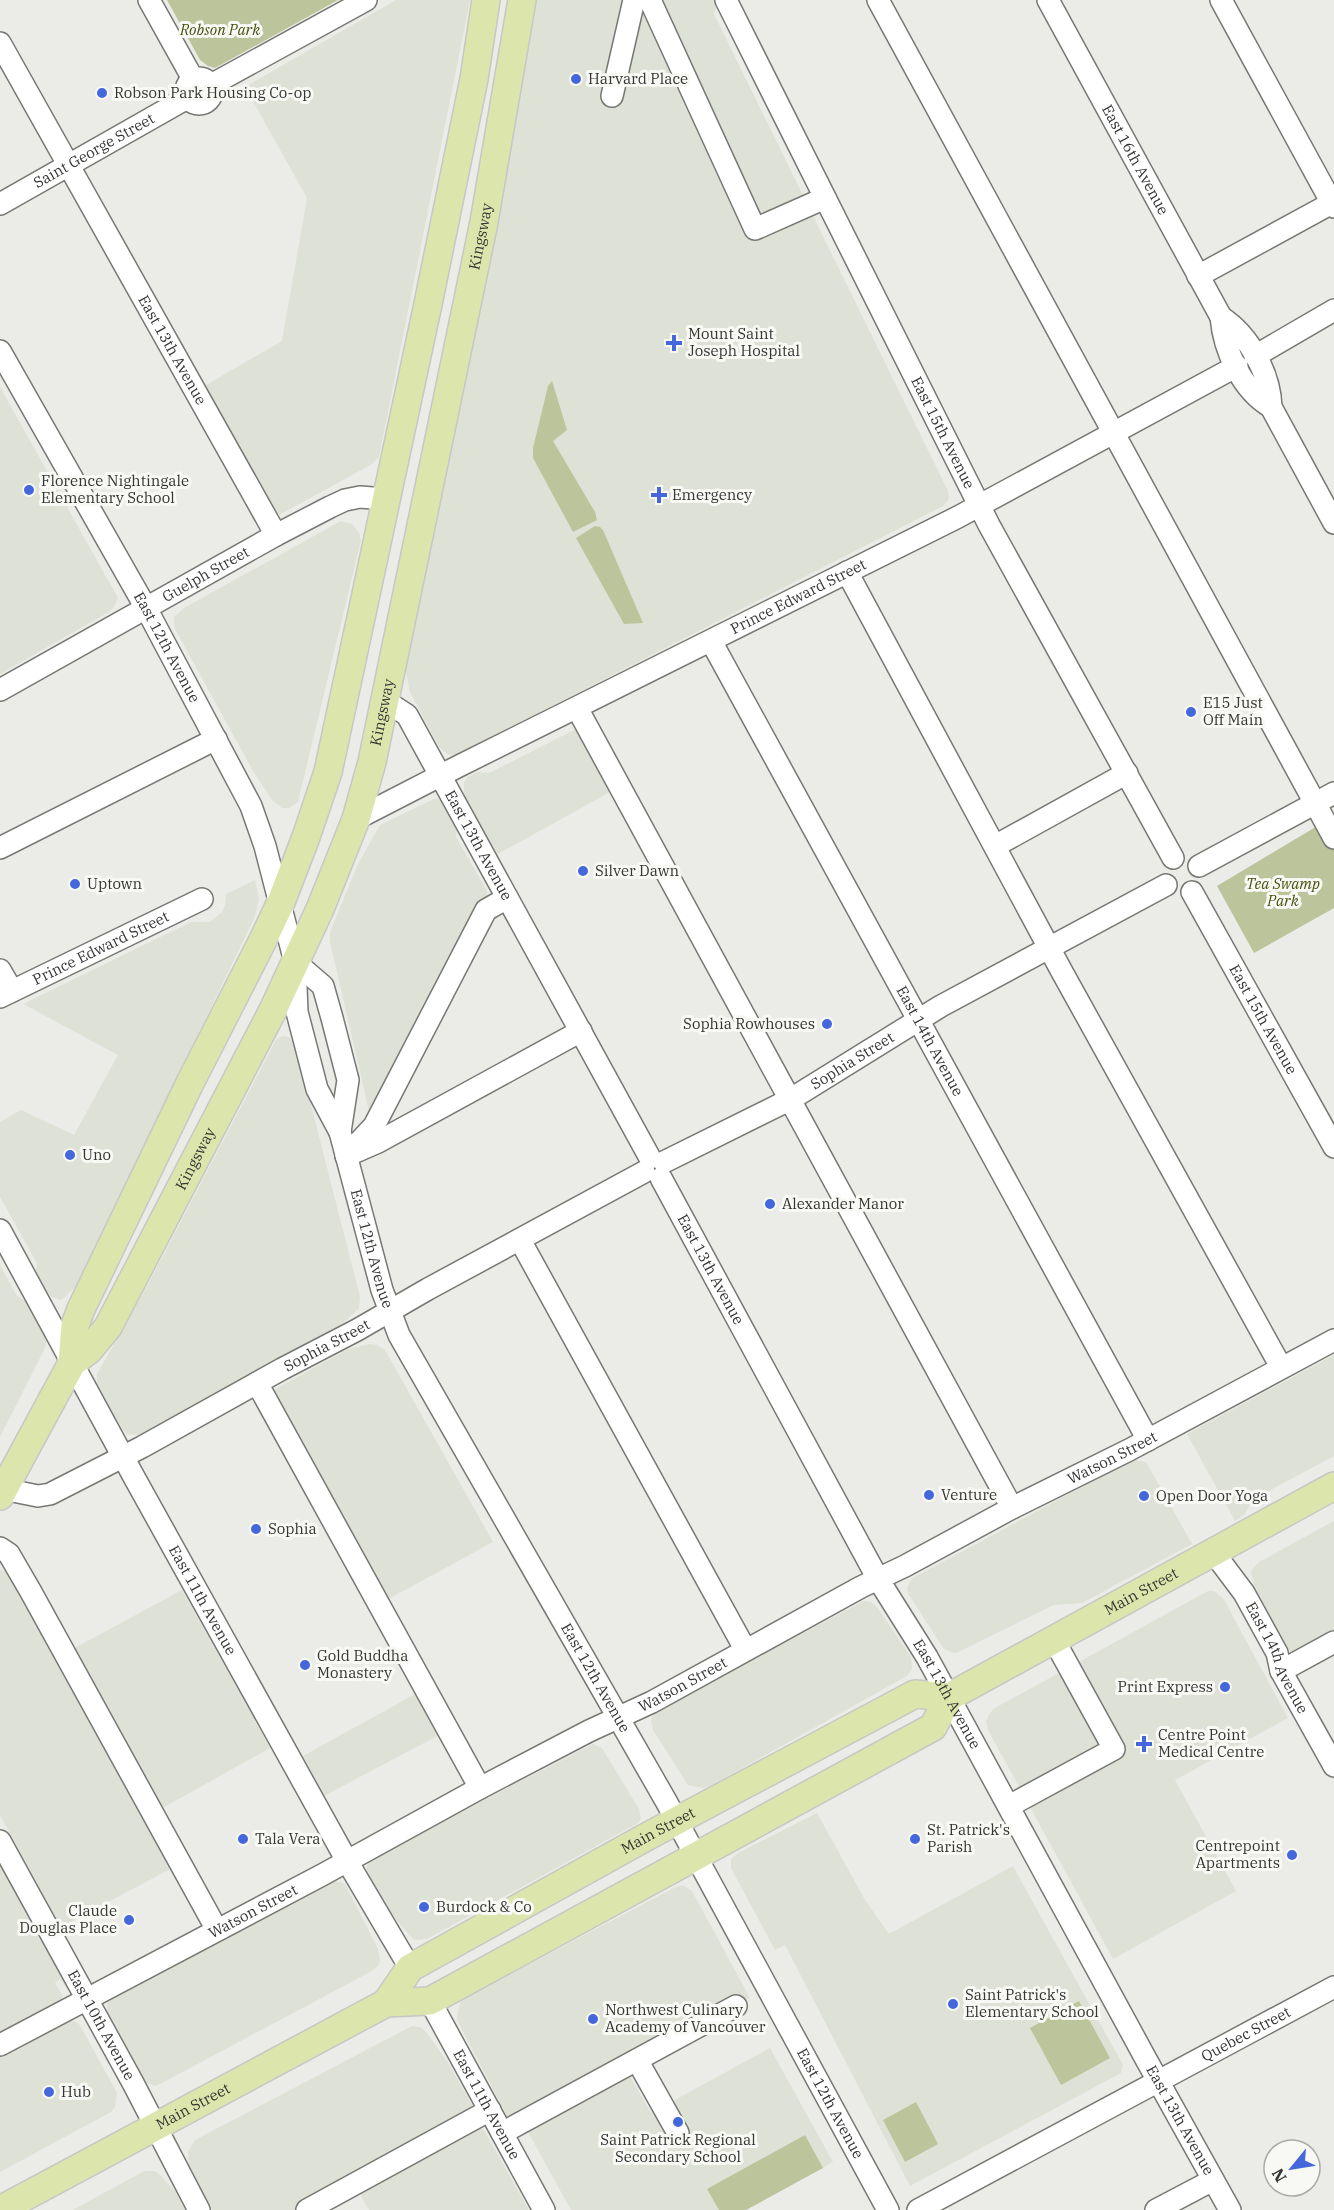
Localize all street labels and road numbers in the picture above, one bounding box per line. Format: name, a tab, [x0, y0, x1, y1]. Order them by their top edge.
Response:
street label: East 16th Avenue	[1098, 101, 1173, 218]
street label: Saint George Street	[30, 109, 158, 192]
street label: Kingsway	[464, 201, 496, 272]
street label: East 13th Avenue	[134, 292, 211, 408]
street label: East 15th Avenue	[907, 373, 979, 492]
street label: Guelph Street	[159, 542, 252, 606]
street label: Prince Edward Street	[727, 554, 869, 638]
street label: East 12th Avenue	[130, 588, 204, 706]
street label: Kingsway	[366, 677, 398, 748]
street label: East 13th Avenue	[441, 787, 517, 903]
street label: Prince Edward Street	[29, 907, 172, 989]
street label: East 15th Avenue	[1225, 961, 1302, 1078]
street label: East 14th Avenue	[892, 982, 968, 1099]
street label: Sophia Street	[807, 1028, 897, 1093]
street label: Kingsway	[171, 1124, 219, 1193]
street label: East 12th Avenue	[347, 1187, 398, 1311]
street label: East 13th Avenue	[673, 1211, 749, 1328]
street label: Sophia Street	[280, 1315, 373, 1375]
street label: Watson Street	[1064, 1427, 1160, 1488]
street label: East 11th Avenue	[165, 1542, 241, 1658]
street label: Main Street	[1101, 1563, 1181, 1619]
street label: East 14th Avenue	[1242, 1598, 1313, 1717]
street label: East 12th Avenue	[557, 1620, 635, 1736]
street label: East 13th Avenue	[909, 1635, 985, 1752]
street label: Watson Street	[635, 1653, 730, 1716]
street label: Main Street	[618, 1803, 698, 1858]
street label: Watson Street	[205, 1880, 300, 1942]
street label: East 10th Avenue	[64, 1966, 139, 2083]
street label: Quebec Street	[1198, 2002, 1294, 2065]
street label: East 12th Avenue	[793, 2045, 868, 2162]
street label: East 11th Avenue	[449, 2046, 525, 2163]
street label: East 13th Avenue	[1142, 2062, 1219, 2178]
street label: Main Street	[152, 2078, 233, 2134]

